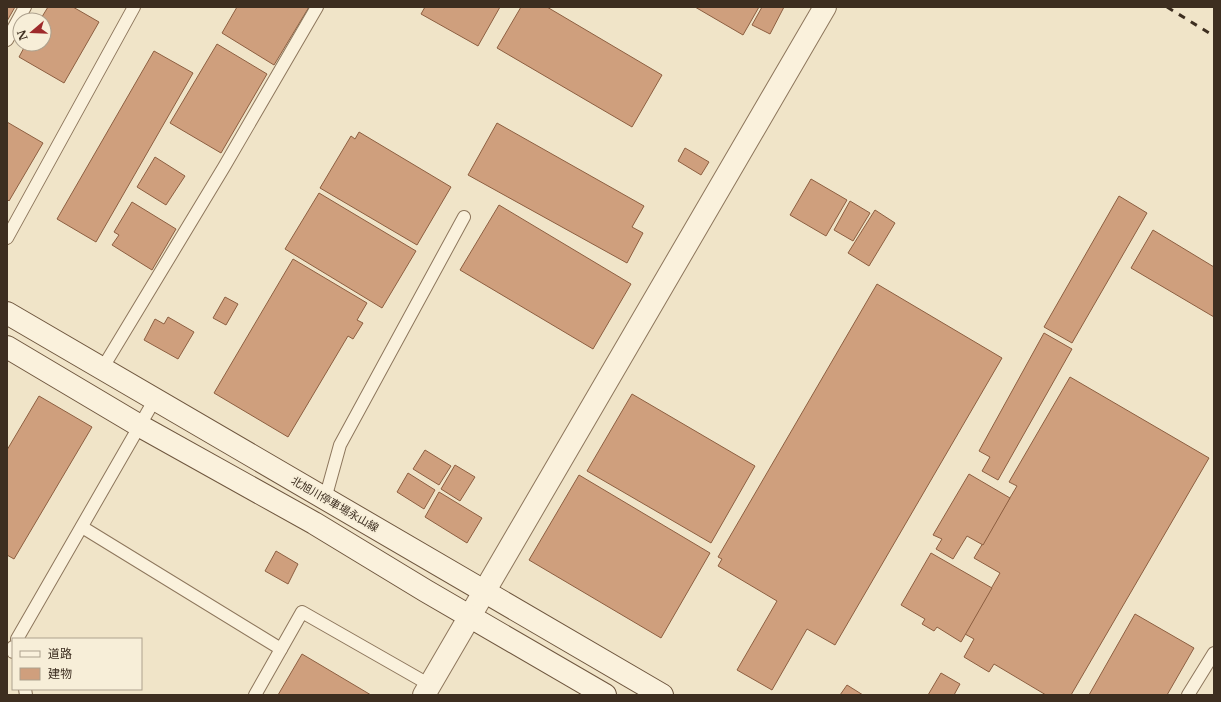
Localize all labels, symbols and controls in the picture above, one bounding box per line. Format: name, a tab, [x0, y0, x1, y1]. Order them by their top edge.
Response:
north arrow	[12, 12, 52, 52]
text: N	[14, 27, 31, 42]
street label: 北旭川停車場永山線	[289, 473, 381, 535]
legend	[12, 638, 142, 690]
text: 道路	[48, 646, 72, 661]
text: 建物	[48, 666, 72, 681]

